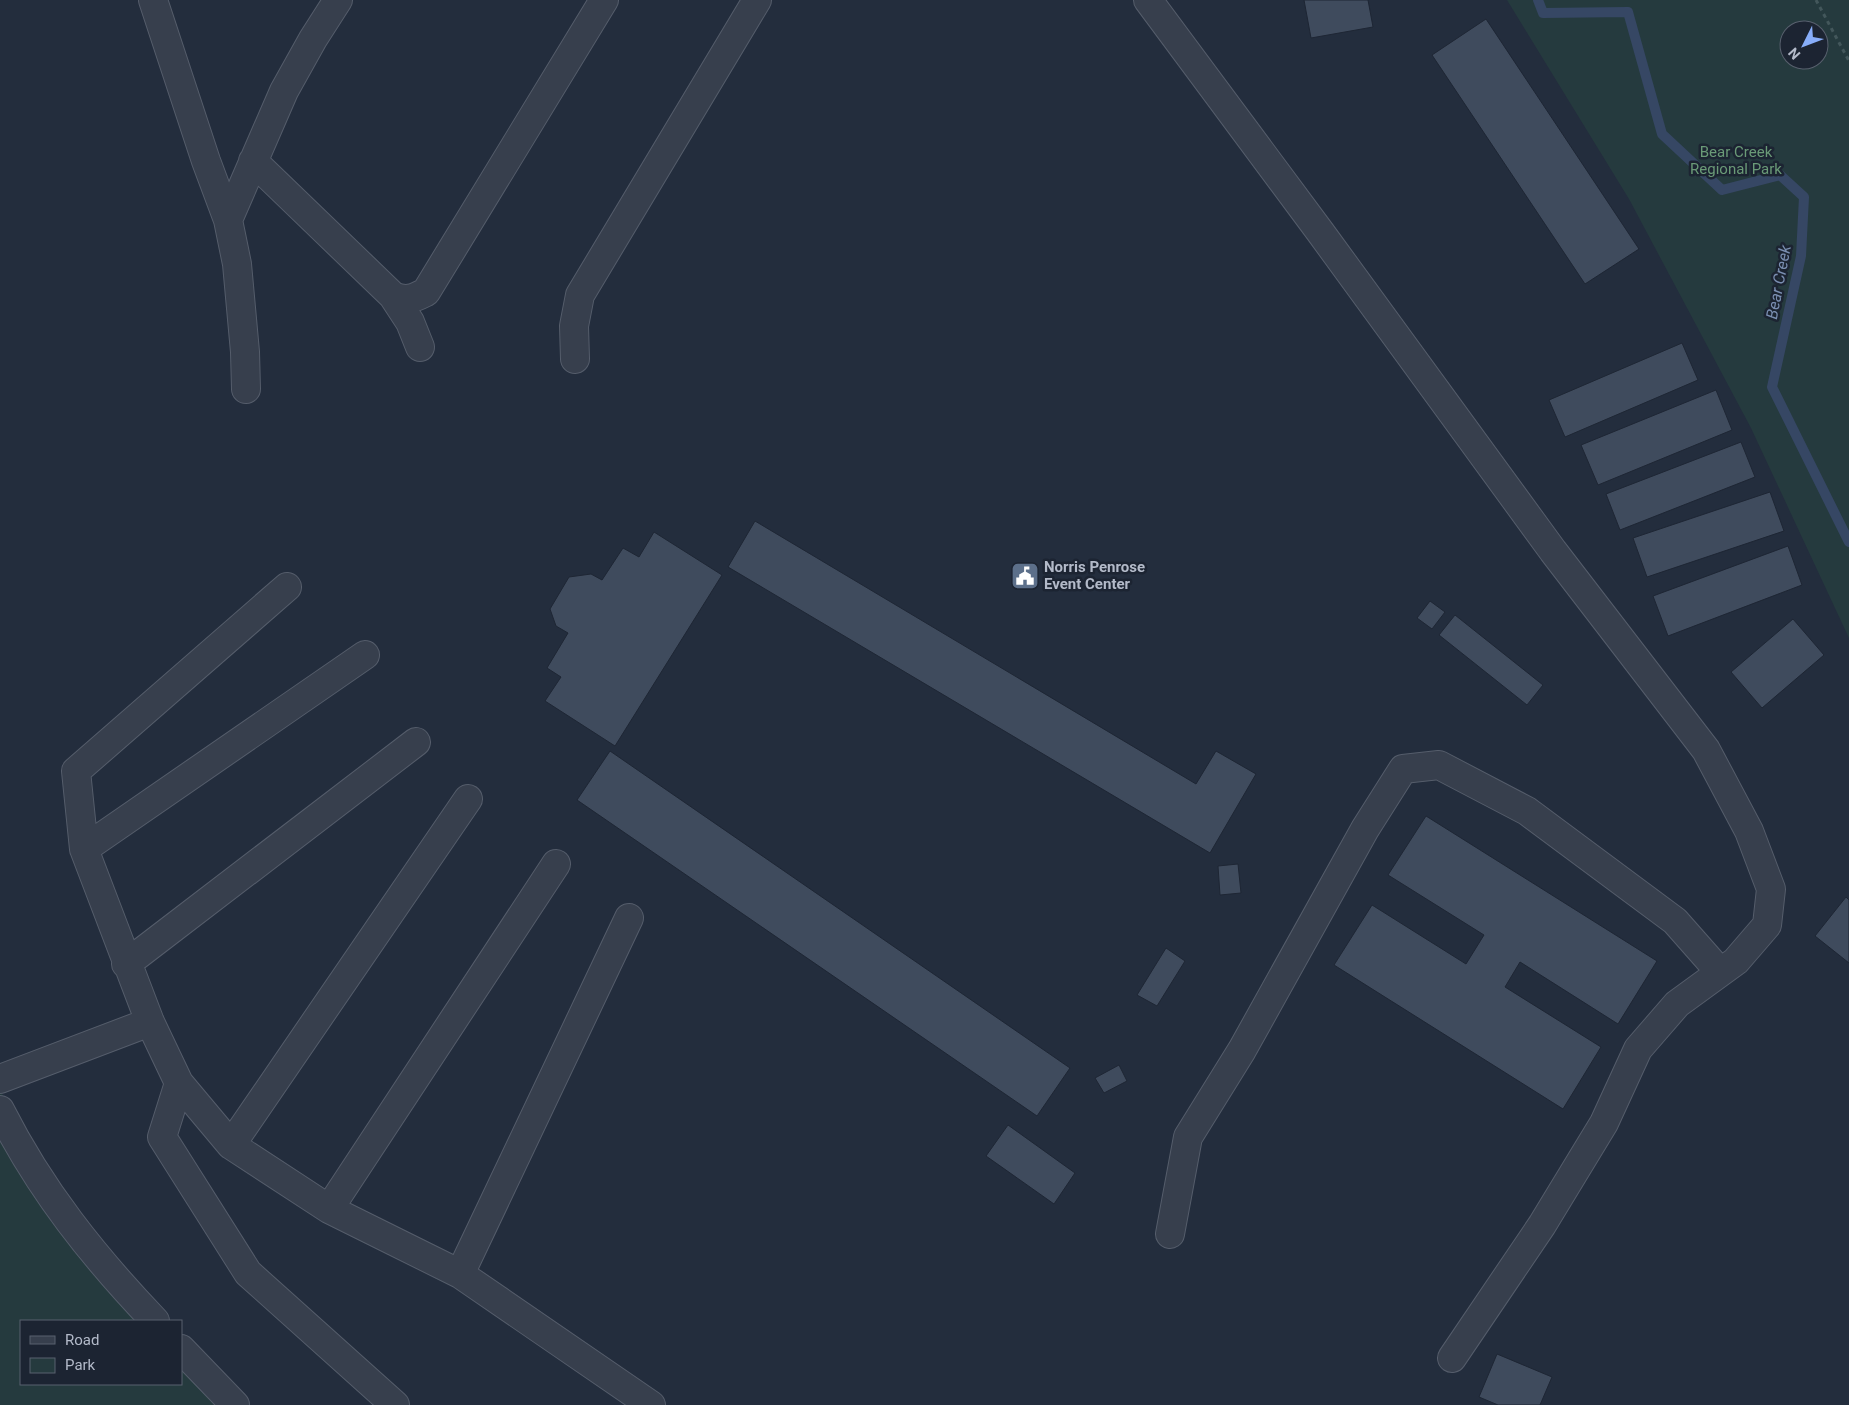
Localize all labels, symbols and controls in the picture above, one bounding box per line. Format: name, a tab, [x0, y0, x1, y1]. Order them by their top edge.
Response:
north arrow	[1779, 20, 1829, 70]
text: N	[1785, 45, 1804, 63]
park label: Bear Creek Regional Park	[1690, 143, 1782, 178]
water label: Bear Creek	[1762, 242, 1795, 321]
place label: Norris Penrose Event Center	[1044, 558, 1145, 593]
public building icon: Norris Penrose Event Center	[1010, 561, 1040, 591]
legend	[20, 1320, 182, 1385]
text: Road	[65, 1331, 99, 1349]
text: Park	[65, 1356, 96, 1374]

